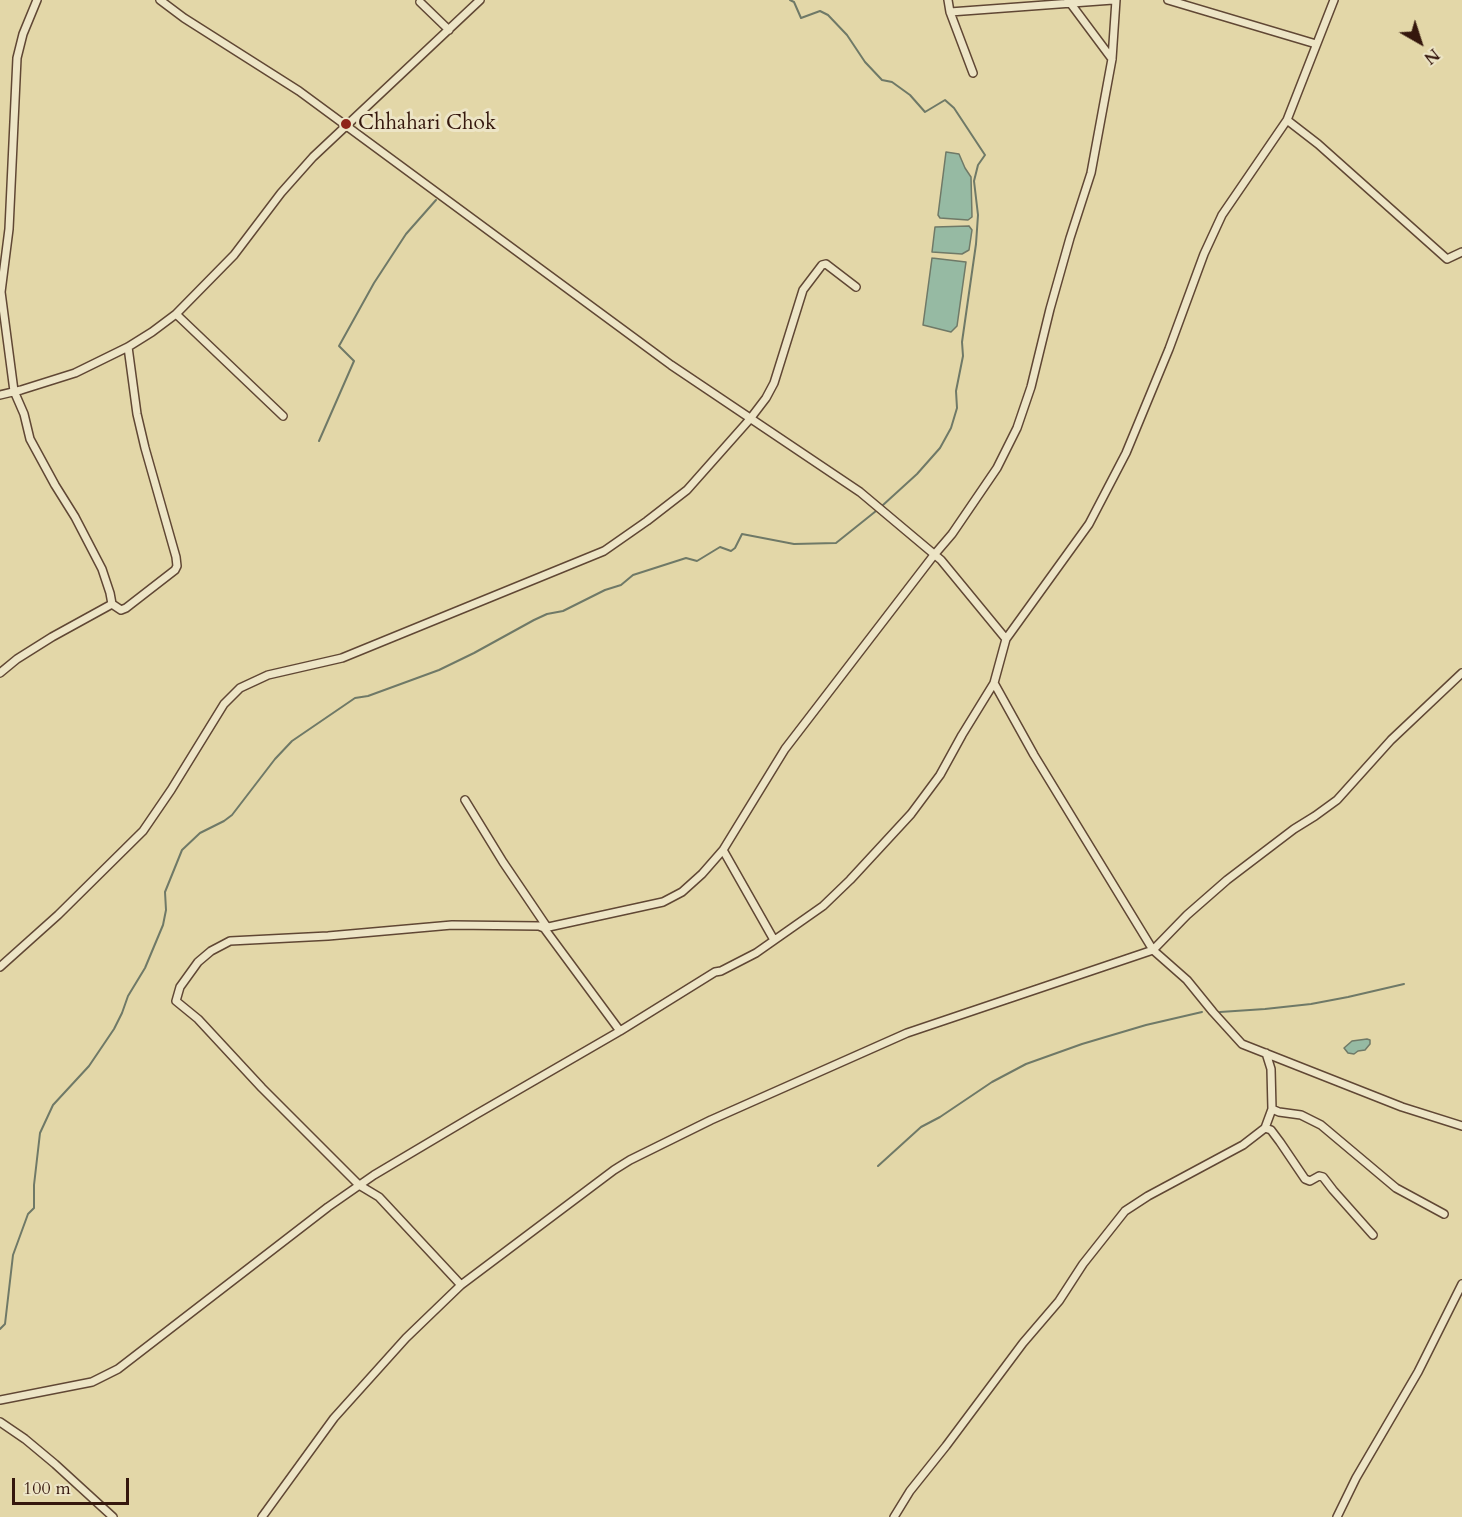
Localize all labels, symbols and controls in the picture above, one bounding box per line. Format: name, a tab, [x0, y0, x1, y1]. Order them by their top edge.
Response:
north arrow	[1390, 12, 1450, 72]
text: N	[1419, 43, 1444, 69]
place label: Chhahari Chok	[358, 111, 496, 137]
marker: Chhahari Chok	[339, 117, 353, 131]
scale bar	[15, 1466, 132, 1504]
text: 100 m	[23, 1476, 71, 1501]

